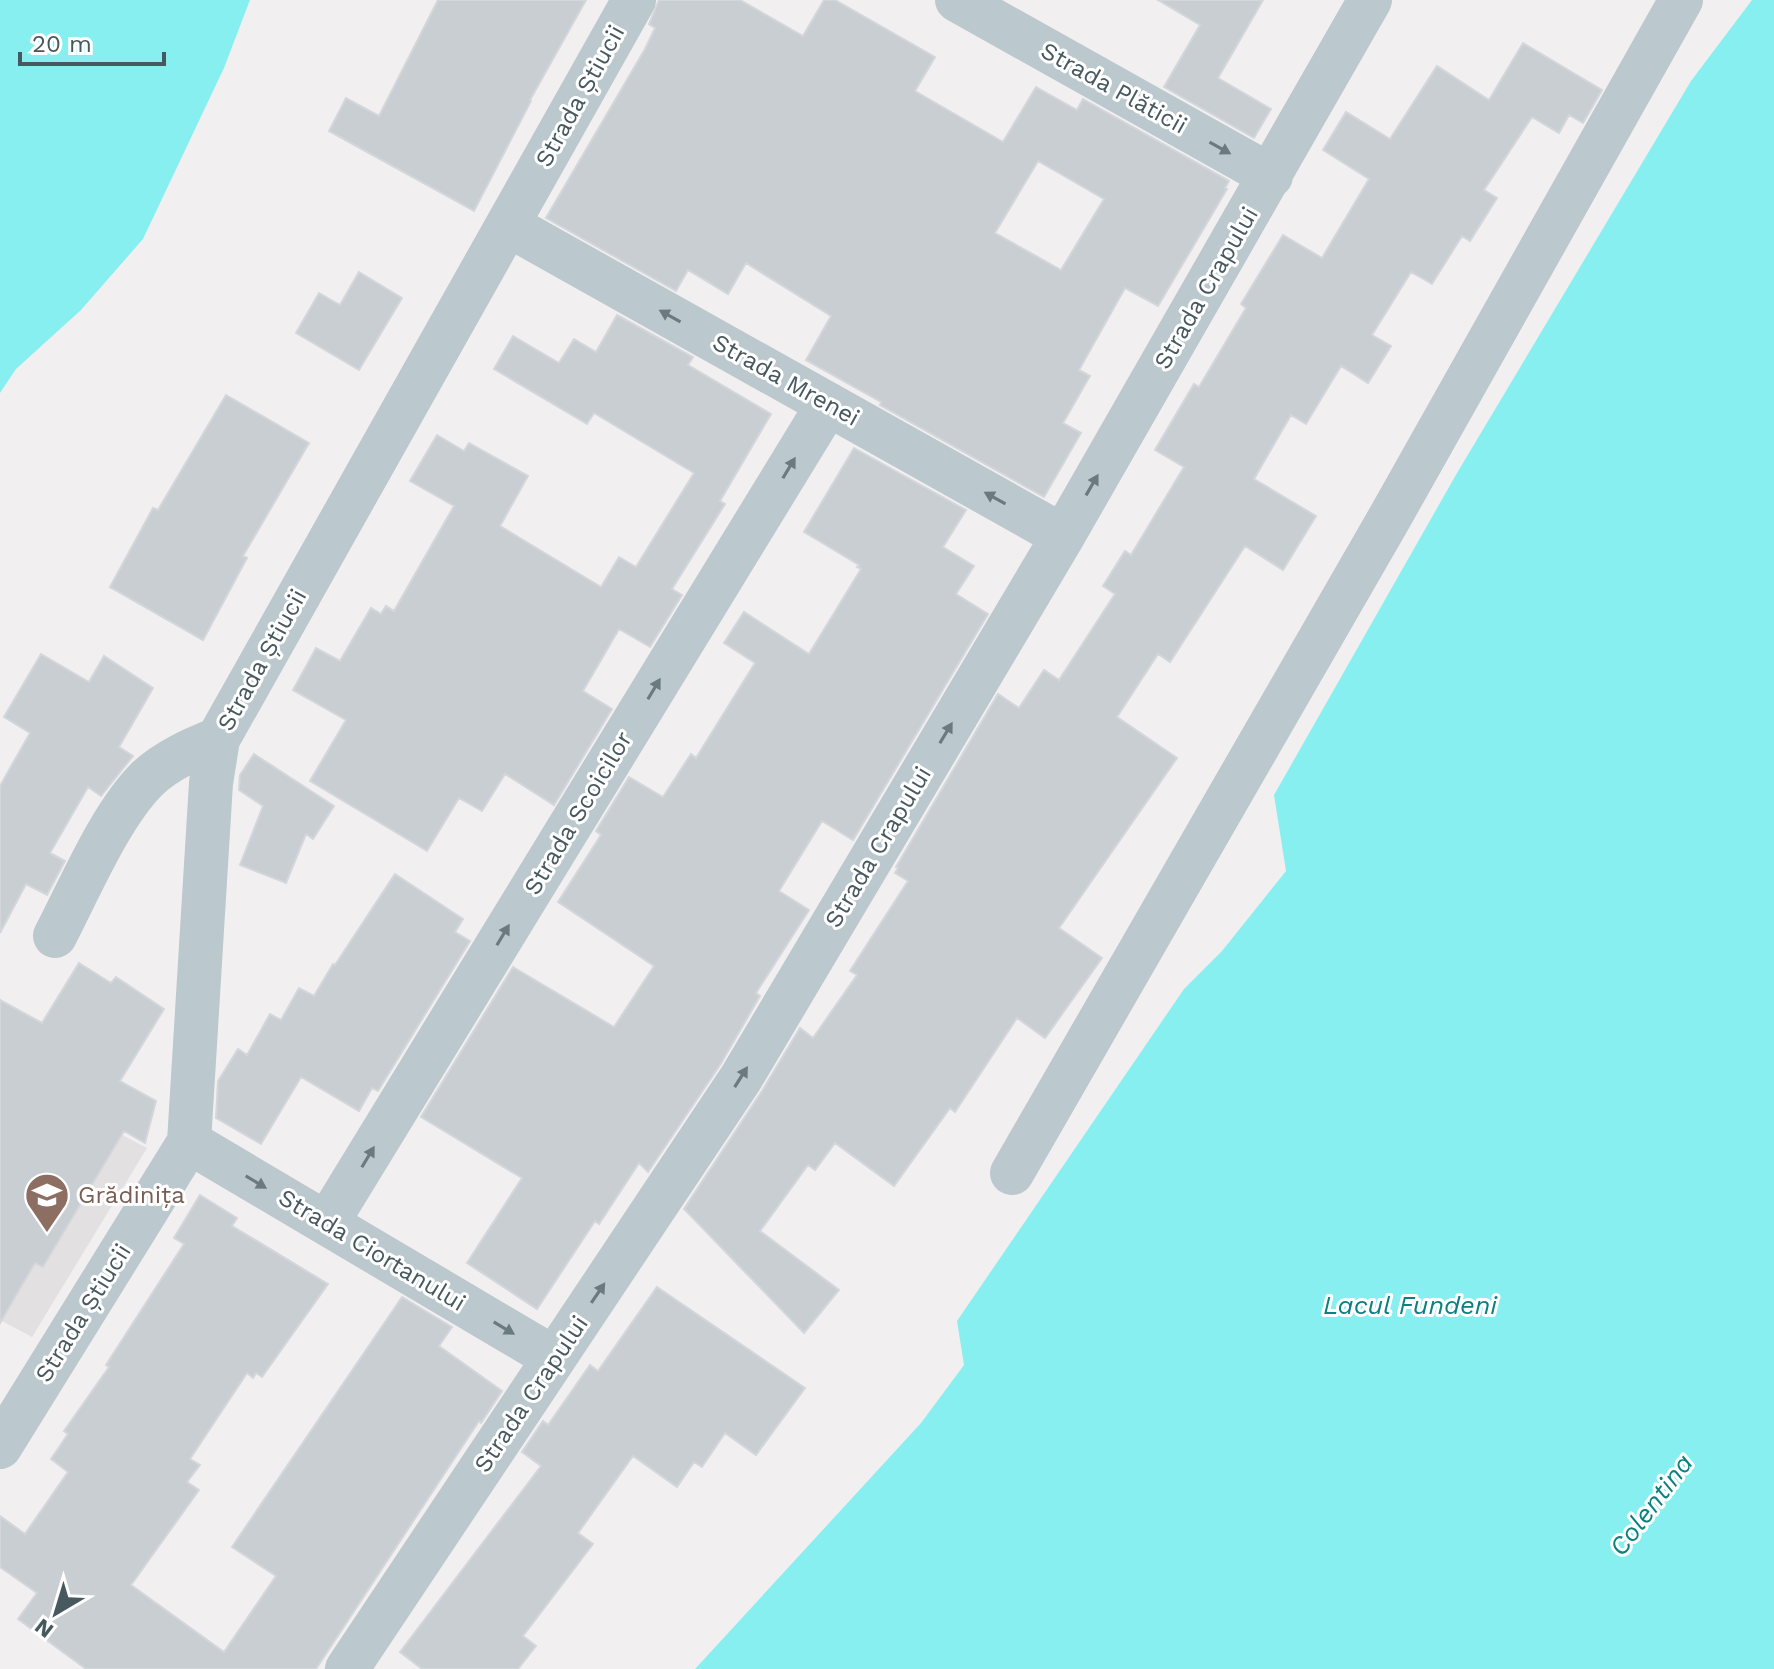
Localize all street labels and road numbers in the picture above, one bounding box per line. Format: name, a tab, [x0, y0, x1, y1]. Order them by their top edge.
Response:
street label: Strada Știucii	[530, 20, 630, 172]
street label: Strada Plăticii	[1036, 36, 1192, 140]
street label: Strada Crapului	[1148, 202, 1264, 374]
street label: Strada Mrenei	[708, 328, 864, 432]
street label: Strada Știucii	[212, 584, 312, 736]
street label: Strada Scoicilor	[518, 726, 638, 900]
street label: Strada Crapului	[819, 762, 937, 932]
street label: Strada Ciortanului	[274, 1183, 470, 1317]
street label: Strada Știucii	[29, 1239, 137, 1387]
street label: Strada Crapului	[468, 1310, 594, 1478]

